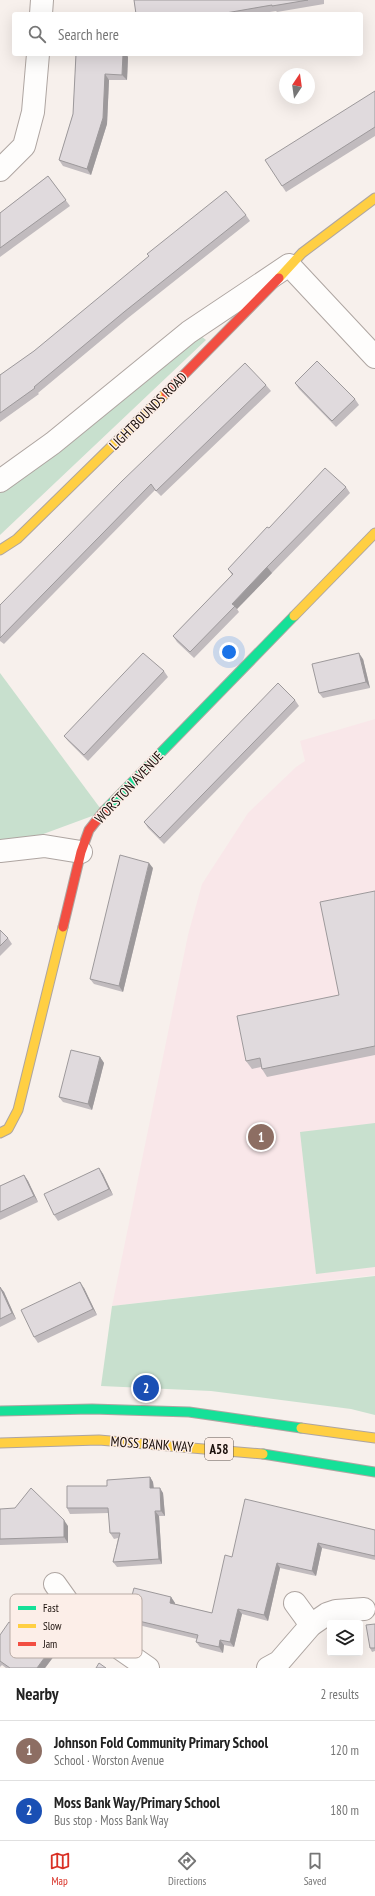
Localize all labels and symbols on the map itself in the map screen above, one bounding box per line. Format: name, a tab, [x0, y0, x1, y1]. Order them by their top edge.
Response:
north arrow	[279, 68, 315, 104]
street label: LIGHTBOUNDS ROAD	[105, 368, 191, 454]
your location	[219, 642, 239, 662]
street label: WORSTON AVENUE	[91, 747, 167, 827]
pin: 1	[248, 1122, 274, 1152]
pin: 2	[133, 1373, 159, 1403]
street label: MOSS BANK WAY	[110, 1432, 195, 1456]
road number: A58	[205, 1438, 233, 1460]
legend	[10, 1594, 142, 1658]
text: Fast	[43, 1601, 59, 1615]
text: Slow	[43, 1619, 62, 1633]
text: Jam	[42, 1637, 57, 1651]

